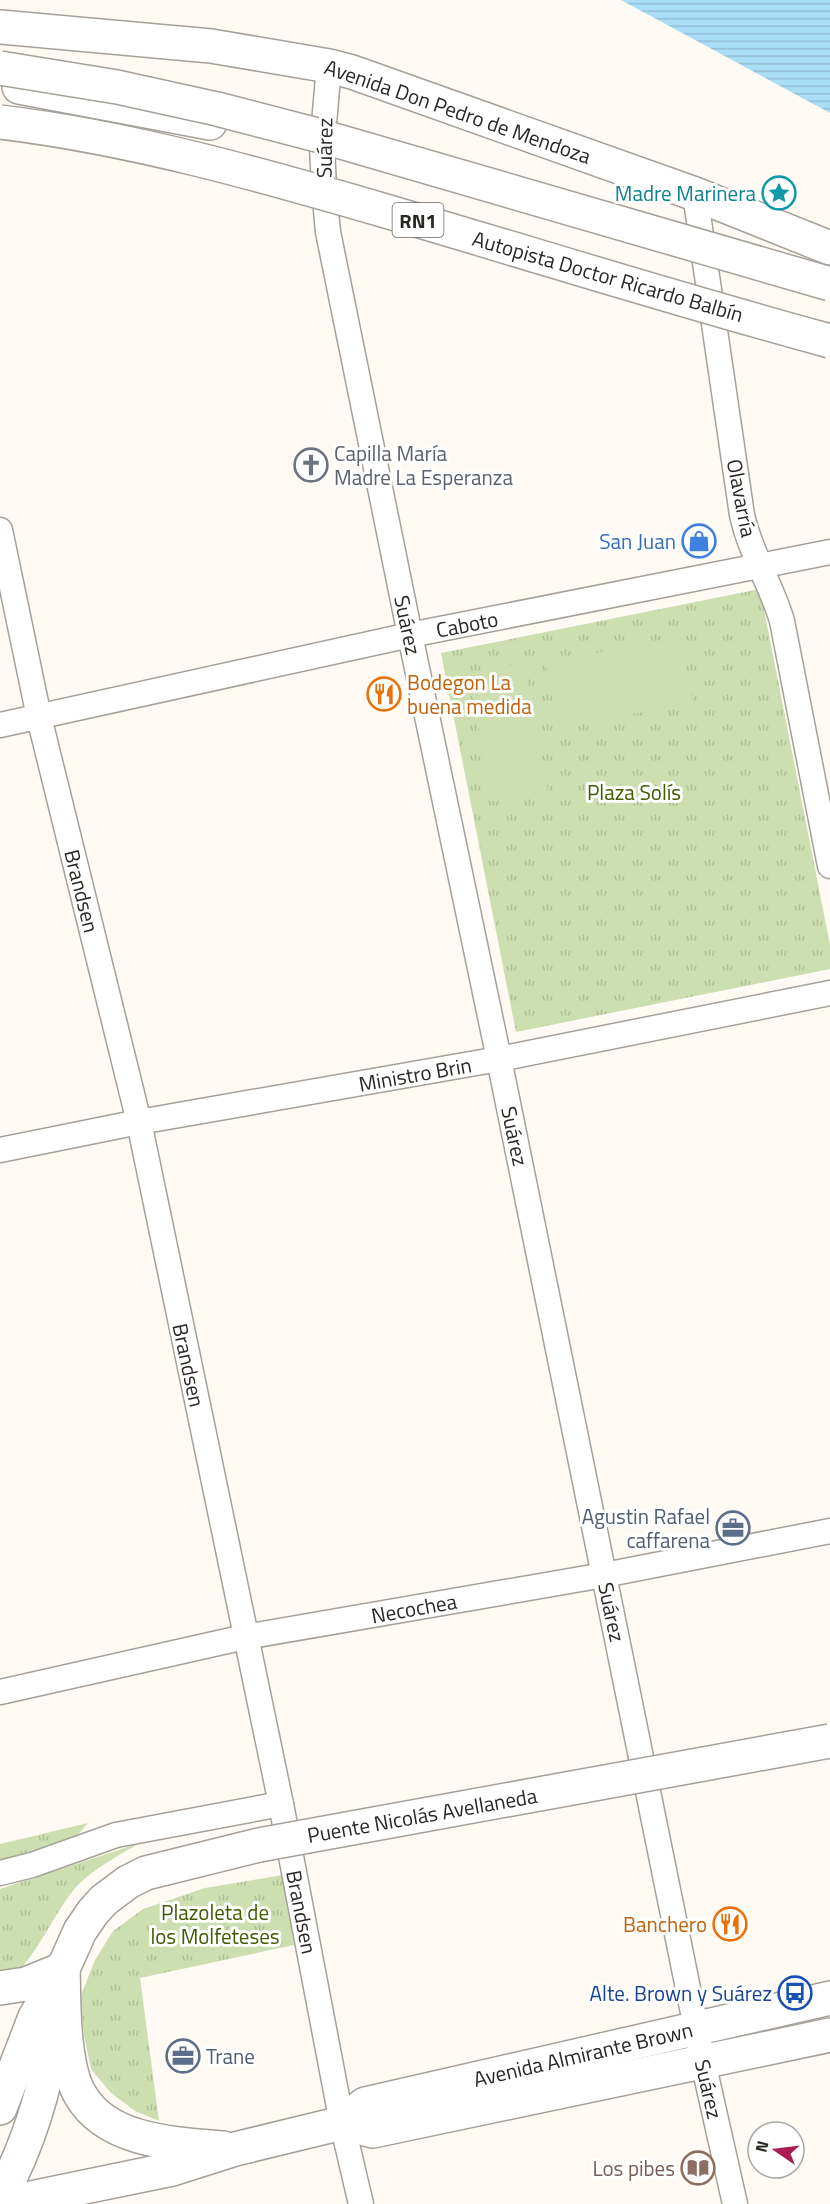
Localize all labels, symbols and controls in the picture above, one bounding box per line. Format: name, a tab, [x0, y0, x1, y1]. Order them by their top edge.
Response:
street label: Avenida Don Pedro de Mendoza	[320, 50, 596, 172]
street label: Suárez	[307, 118, 341, 178]
place icon: Madre Marinera	[761, 175, 797, 211]
place label: Madre Marinera	[615, 177, 756, 209]
road number: RN1	[392, 203, 444, 237]
street label: Autopista Doctor Ricardo Balbín	[469, 222, 747, 330]
place label: Capilla María Madre La Esperanza	[334, 437, 513, 493]
church icon: Capilla María Madre La Esperanza	[293, 447, 329, 483]
street label: Olavarría	[719, 456, 765, 540]
shop icon: San Juan	[681, 523, 717, 559]
place label: San Juan	[599, 525, 676, 557]
street label: Suárez	[386, 592, 430, 658]
street label: Caboto	[433, 602, 501, 646]
place label: Bodegon La buena medida	[407, 666, 532, 722]
restaurant icon: Bodegon La buena medida	[366, 676, 402, 712]
park label: Plaza Solís	[587, 776, 681, 808]
street label: Brandsen	[56, 846, 108, 936]
street label: Ministro Brin	[356, 1048, 474, 1100]
street label: Suárez	[493, 1103, 537, 1169]
street label: Brandsen	[165, 1320, 213, 1410]
place label: Agustin Rafael caffarena	[582, 1500, 710, 1556]
office icon: Agustin Rafael caffarena	[715, 1510, 751, 1546]
street label: Suárez	[590, 1579, 634, 1645]
street label: Necochea	[369, 1585, 460, 1631]
street label: Puente Nicolás Avellaneda	[304, 1779, 540, 1851]
street label: Brandsen	[278, 1867, 326, 1957]
park label: Plazoleta de los Molfeteses	[150, 1896, 280, 1952]
restaurant icon: Banchero	[712, 1906, 748, 1942]
place label: Banchero	[623, 1908, 707, 1940]
bus stop icon: Alte. Brown y Suárez	[777, 1975, 813, 2011]
place label: Alte. Brown y Suárez	[590, 1977, 772, 2009]
street label: Avenida Almirante Brown	[470, 2013, 696, 2095]
office icon: Trane	[165, 2038, 201, 2074]
place label: Trane	[206, 2040, 255, 2072]
street label: Suárez	[687, 2056, 731, 2122]
north arrow	[746, 2120, 806, 2180]
text: N	[748, 2138, 774, 2155]
library icon: Los pibes	[680, 2150, 716, 2186]
place label: Los pibes	[592, 2152, 675, 2184]

